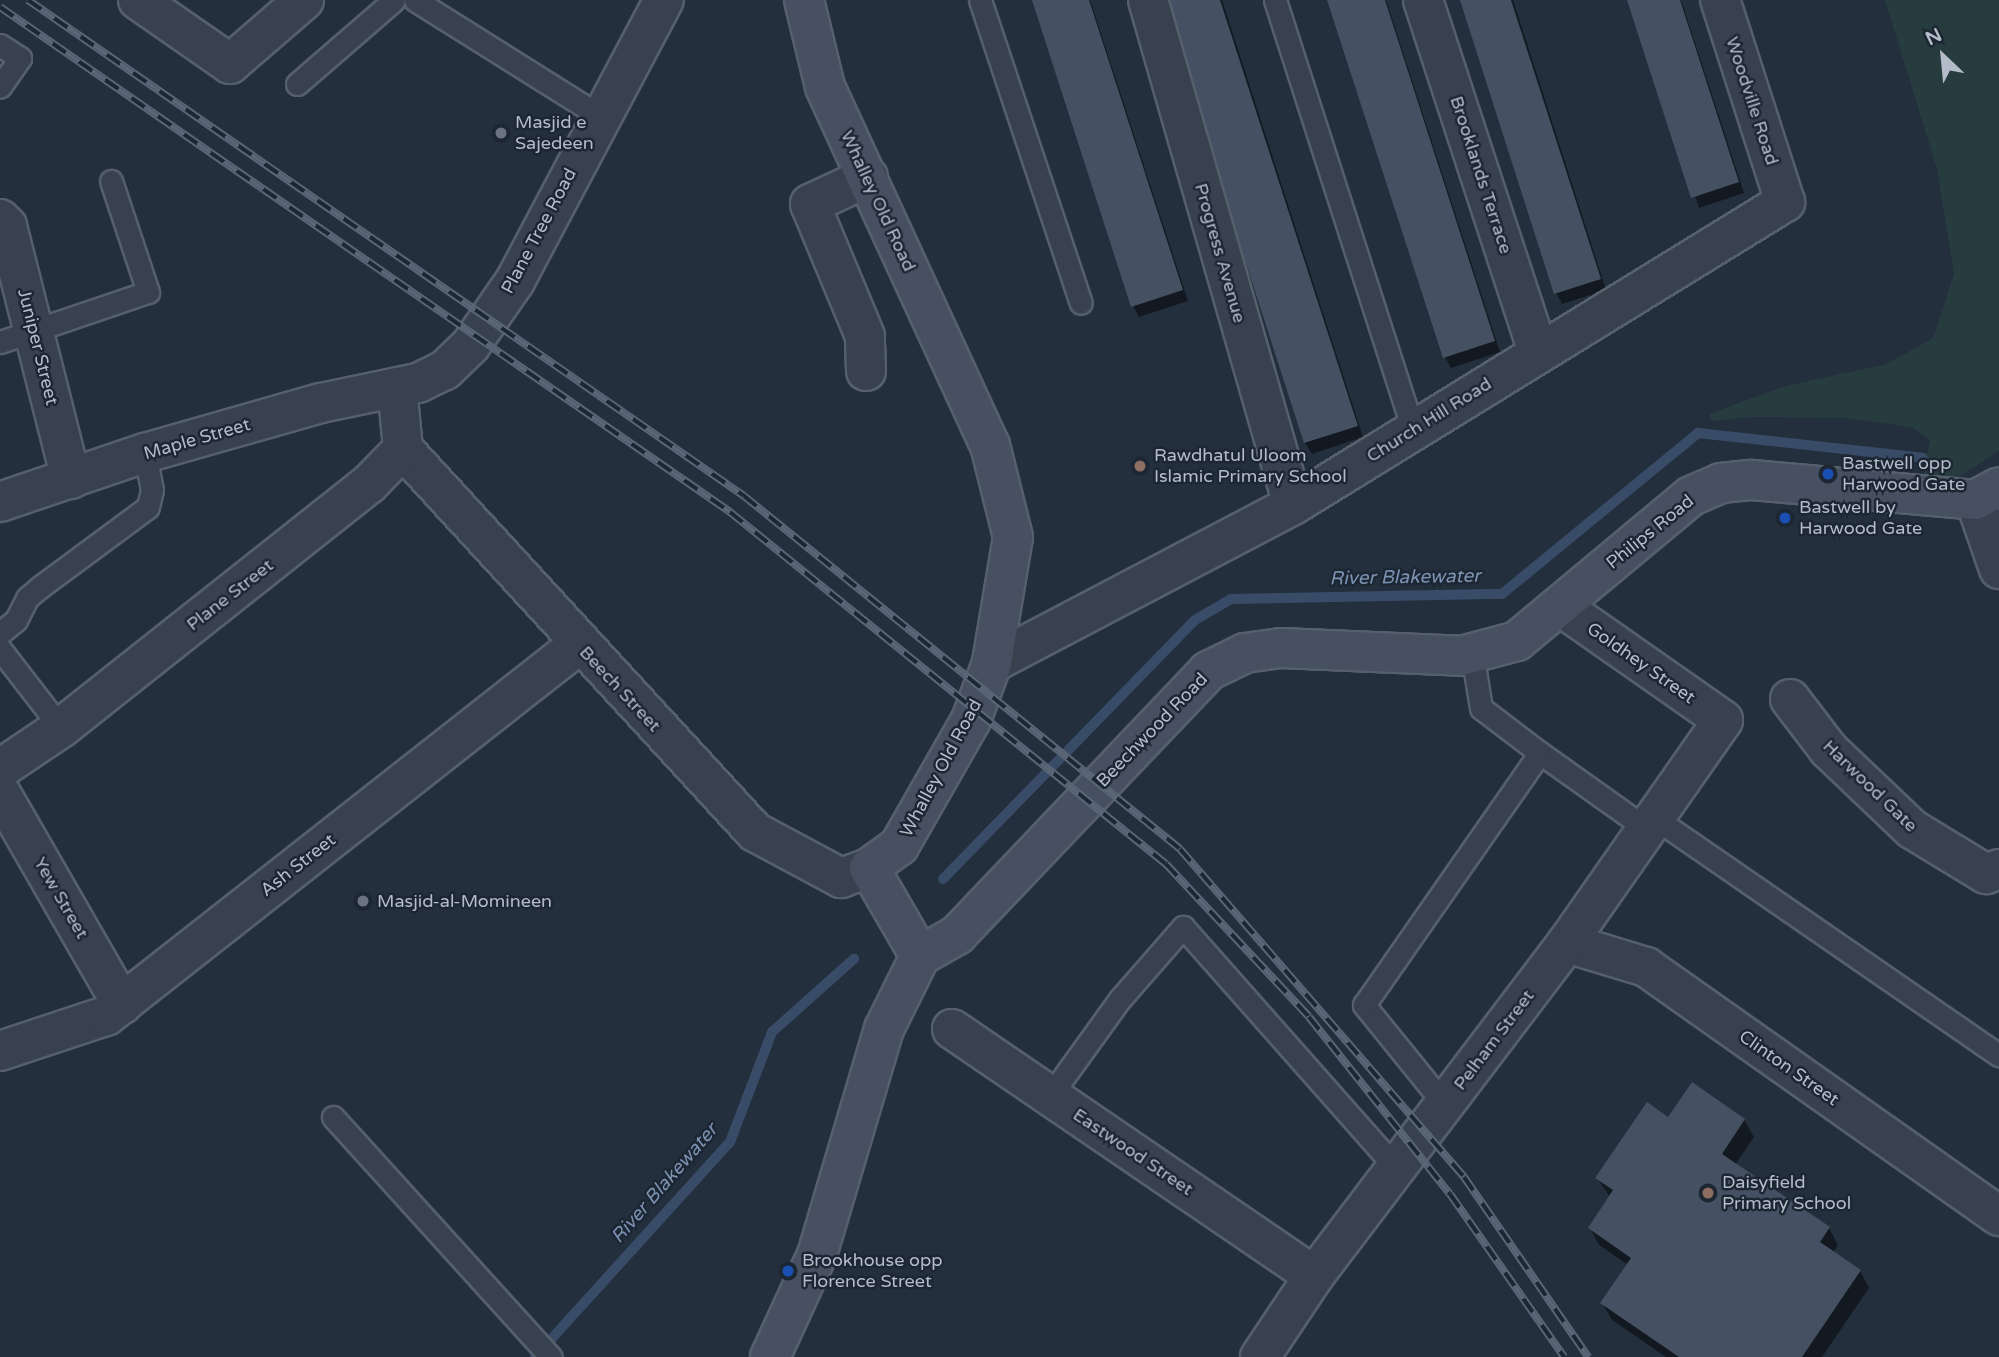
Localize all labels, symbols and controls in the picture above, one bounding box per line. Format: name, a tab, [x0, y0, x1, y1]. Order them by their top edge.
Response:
north arrow	[1908, 21, 1978, 91]
text: N	[1922, 24, 1945, 50]
street label: Woodville Road	[1721, 34, 1783, 168]
street label: Brooklands Terrace	[1445, 93, 1517, 257]
place label: Masjid e Sajedeen	[515, 112, 594, 154]
marker: Masjid e Sajedeen	[493, 125, 509, 141]
street label: Whalley Old Road	[836, 127, 920, 275]
street label: Plane Tree Road	[497, 164, 581, 298]
street label: Progress Avenue	[1190, 181, 1250, 325]
street label: Juniper Street	[13, 286, 63, 408]
street label: Church Hill Road	[1363, 373, 1495, 467]
street label: Maple Street	[141, 414, 253, 464]
place label: Rawdhatul Uloom Islamic Primary School	[1154, 445, 1347, 488]
place label: Bastwell opp Harwood Gate	[1842, 453, 1965, 496]
marker: Rawdhatul Uloom Islamic Primary School	[1132, 458, 1148, 474]
marker: Bastwell opp Harwood Gate	[1820, 466, 1836, 482]
street label: Philips Road	[1602, 490, 1698, 574]
place label: Bastwell by Harwood Gate	[1799, 497, 1922, 540]
marker: Bastwell by Harwood Gate	[1777, 510, 1793, 526]
street label: Plane Street	[182, 555, 278, 635]
water label: River Blakewater	[1329, 565, 1481, 591]
street label: Goldhey Street	[1583, 618, 1699, 708]
street label: Beech Street	[575, 642, 665, 736]
street label: Beechwood Road	[1092, 668, 1212, 792]
street label: Whalley Old Road	[896, 695, 986, 841]
street label: Harwood Gate	[1818, 735, 1922, 837]
street label: Ash Street	[256, 829, 340, 901]
street label: Yew Street	[29, 853, 93, 943]
place label: Masjid-al-Momineen	[377, 890, 552, 912]
marker: Masjid-al-Momineen	[355, 893, 371, 909]
street label: Pelham Street	[1449, 985, 1539, 1095]
street label: Clinton Street	[1735, 1026, 1843, 1110]
street label: Eastwood Street	[1069, 1104, 1197, 1200]
water label: River Blakewater	[607, 1120, 723, 1248]
place label: Daisyfield Primary School	[1722, 1172, 1851, 1214]
marker: Daisyfield Primary School	[1700, 1185, 1716, 1201]
place label: Brookhouse opp Florence Street	[802, 1250, 943, 1292]
marker: Brookhouse opp Florence Street	[780, 1263, 796, 1279]

